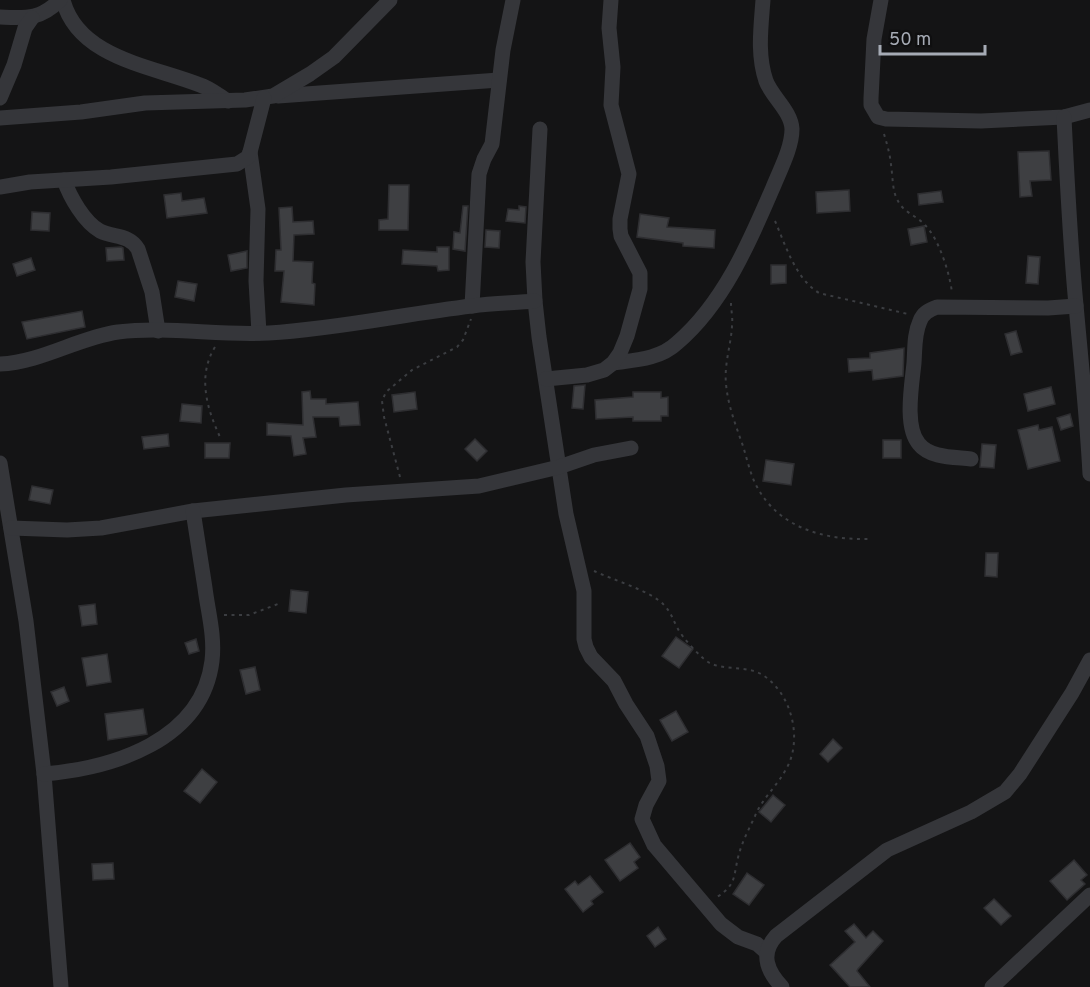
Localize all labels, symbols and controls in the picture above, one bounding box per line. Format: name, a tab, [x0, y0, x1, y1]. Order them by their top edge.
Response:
scale bar	[880, 18, 985, 56]
text: 50 m	[889, 29, 931, 52]

